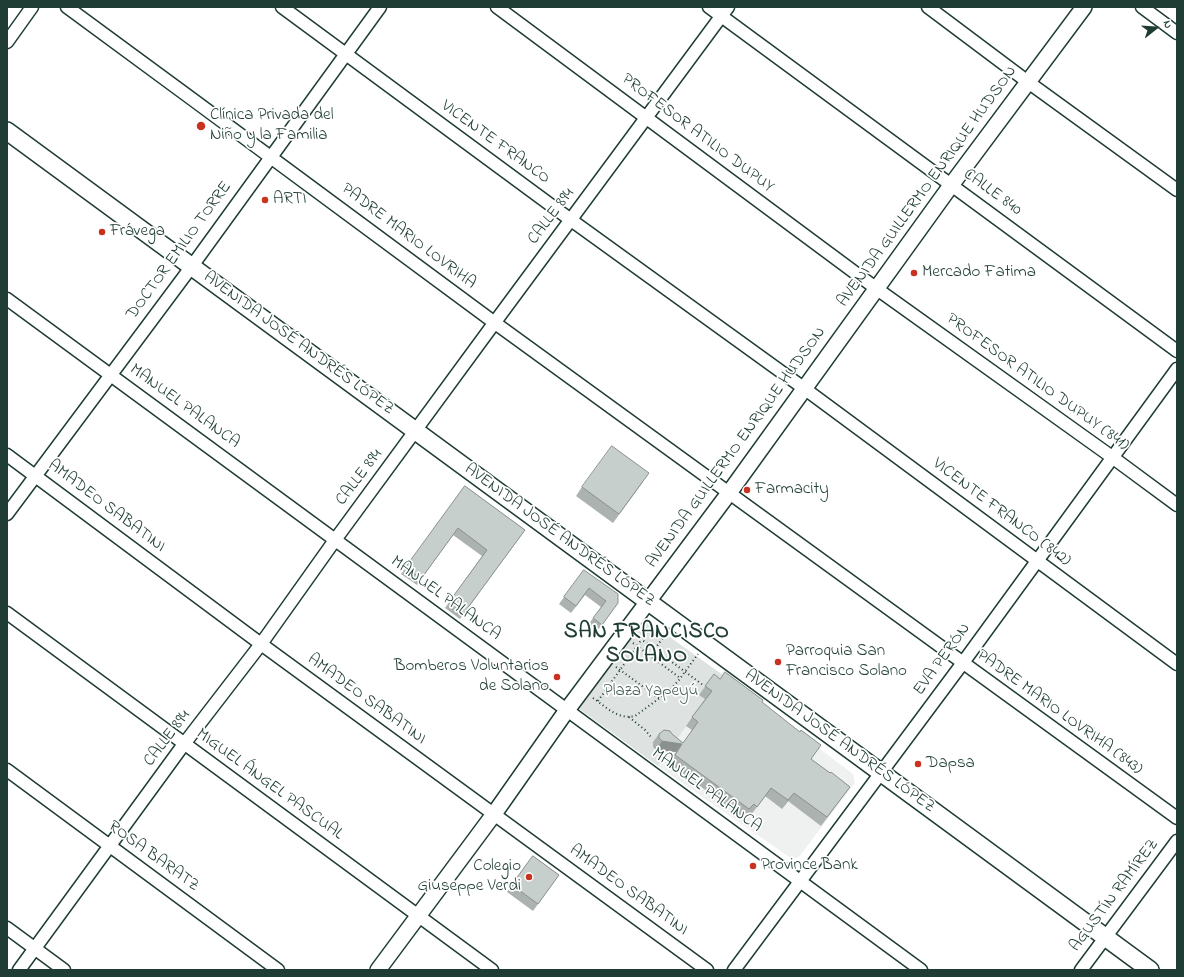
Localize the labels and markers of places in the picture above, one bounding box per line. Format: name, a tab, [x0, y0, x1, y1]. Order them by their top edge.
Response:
place label: Clínica Privada del Niño y la Familia	[210, 106, 334, 146]
marker: Clínica Privada del Niño y la Familia	[195, 120, 207, 132]
place label: ARTI	[273, 190, 307, 210]
marker: ARTI	[260, 195, 270, 205]
place label: Frávega	[110, 222, 165, 242]
marker: Frávega	[97, 227, 107, 237]
place label: Mercado Fatima	[922, 263, 1036, 283]
marker: Mercado Fatima	[909, 268, 919, 278]
place label: Farmacity	[755, 480, 829, 500]
marker: Farmacity	[742, 485, 752, 495]
place label: Parroquia San Francisco Solano	[786, 642, 907, 682]
place label: Bomberos Voluntarios de Solano	[394, 657, 549, 697]
marker: Parroquia San Francisco Solano	[773, 657, 783, 667]
marker: Bomberos Voluntarios de Solano	[552, 672, 562, 682]
place label: Dapsa	[926, 754, 975, 774]
marker: Dapsa	[913, 759, 923, 769]
place label: Province Bank	[761, 856, 858, 876]
place label: Colegio Giuseppe Verdi	[417, 857, 521, 897]
marker: Province Bank	[748, 861, 758, 871]
marker: Colegio Giuseppe Verdi	[524, 872, 534, 882]

